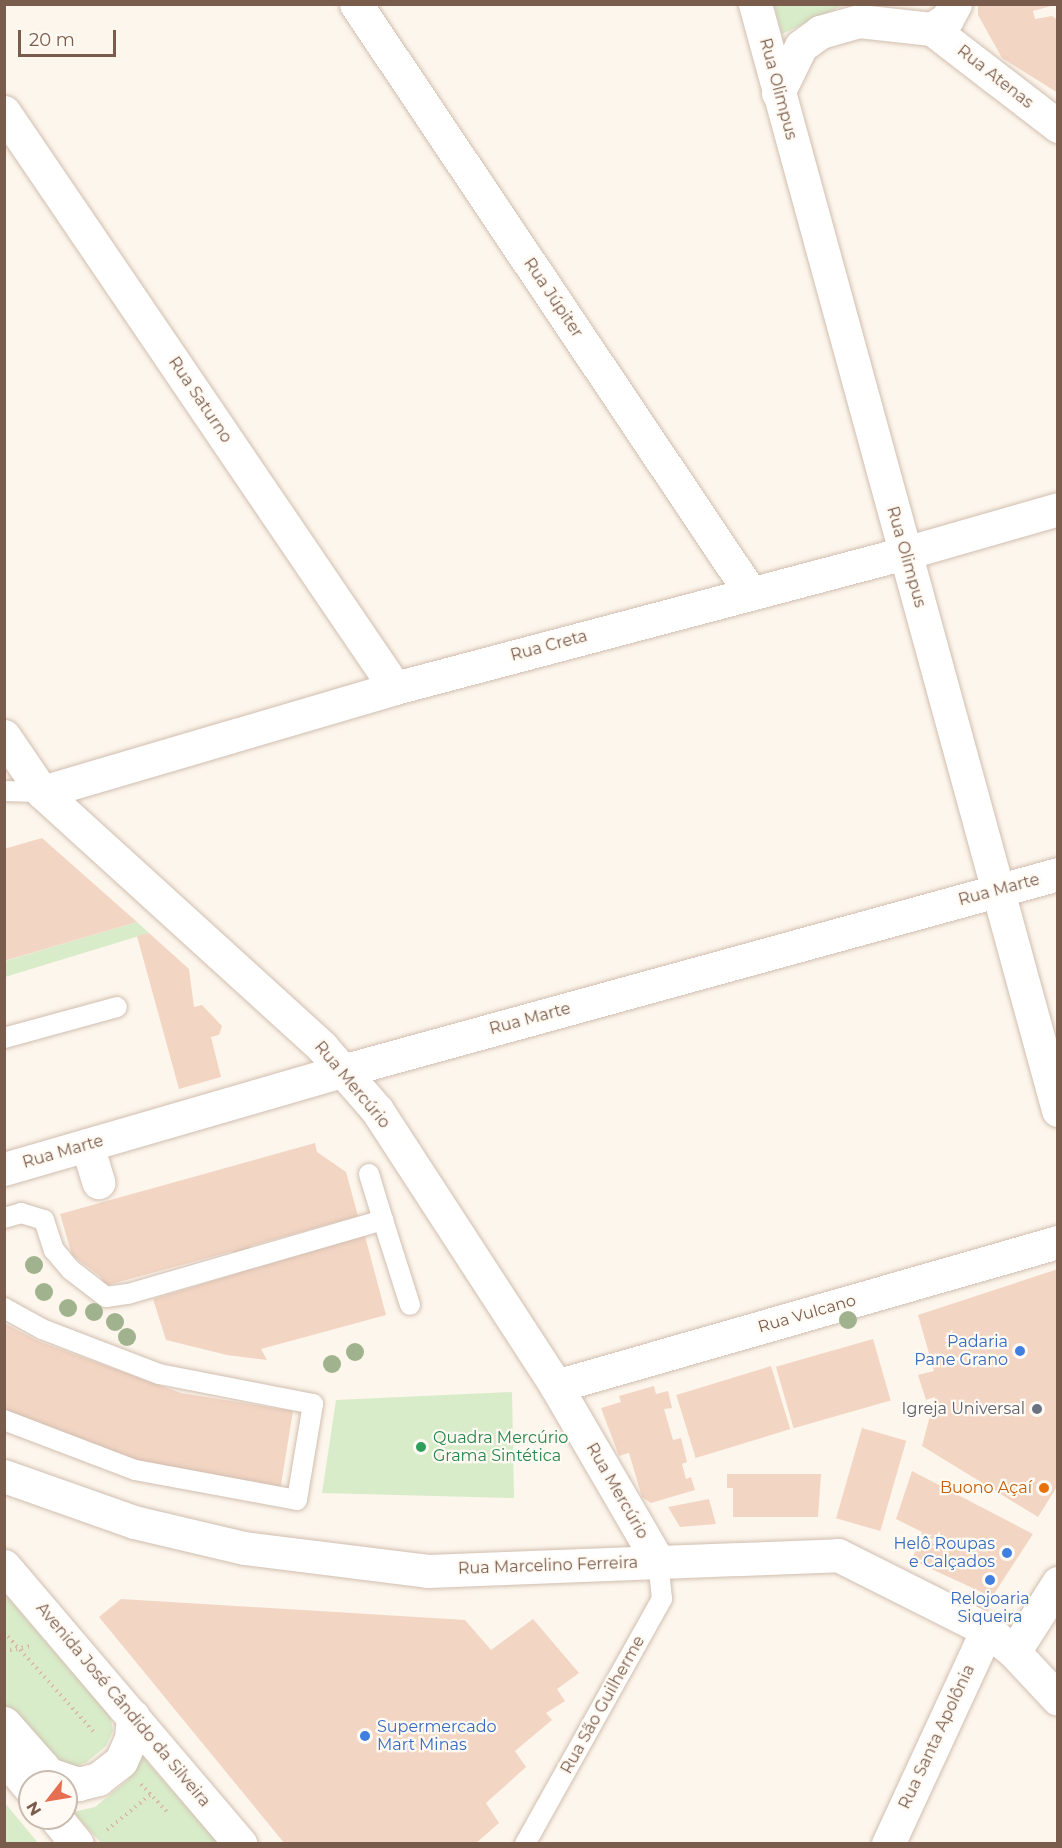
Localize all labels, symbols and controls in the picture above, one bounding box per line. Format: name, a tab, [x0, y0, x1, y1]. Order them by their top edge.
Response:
scale bar	[21, 18, 118, 56]
text: 20 m	[29, 29, 75, 51]
street label: Rua Olimpus	[755, 36, 801, 142]
street label: Rua Atenas	[953, 41, 1037, 113]
street label: Rua Júpiter	[519, 254, 587, 342]
street label: Rua Saturno	[164, 353, 236, 447]
street label: Rua Olimpus	[882, 504, 930, 610]
street label: Rua Creta	[508, 627, 590, 665]
street label: Rua Marte	[956, 870, 1042, 910]
street label: Rua Marte	[487, 999, 573, 1039]
street label: Rua Mercúrio	[310, 1038, 394, 1132]
street label: Rua Marte	[20, 1131, 106, 1173]
street label: Rua Vulcano	[756, 1291, 858, 1337]
place label: Padaria Pane Grano	[914, 1332, 1008, 1370]
marker: Padaria Pane Grano	[1013, 1344, 1027, 1358]
place label: Igreja Universal	[902, 1399, 1025, 1419]
marker: Igreja Universal	[1030, 1402, 1044, 1416]
place label: Quadra Mercúrio Grama Sintética	[433, 1428, 568, 1466]
marker: Quadra Mercúrio Grama Sintética	[414, 1440, 428, 1454]
street label: Rua Mercúrio	[582, 1440, 652, 1542]
place label: Buono Açaí	[940, 1478, 1032, 1498]
marker: Buono Açaí	[1037, 1481, 1051, 1495]
place label: Helô Roupas e Calçados	[893, 1534, 995, 1572]
marker: Helô Roupas e Calçados	[1000, 1546, 1014, 1560]
street label: Rua Marcelino Ferreira	[458, 1553, 638, 1579]
marker: Relojoaria Siqueira	[983, 1573, 997, 1587]
place label: Relojoaria Siqueira	[950, 1589, 1030, 1627]
street label: Avenida José Cândido da Silveira	[32, 1599, 214, 1811]
street label: Rua São Guilherme	[557, 1633, 649, 1777]
street label: Rua Santa Apolônia	[895, 1662, 979, 1812]
place label: Supermercado Mart Minas	[377, 1717, 497, 1755]
marker: Supermercado Mart Minas	[358, 1729, 372, 1743]
north arrow	[18, 1770, 78, 1830]
text: N	[22, 1798, 45, 1819]

